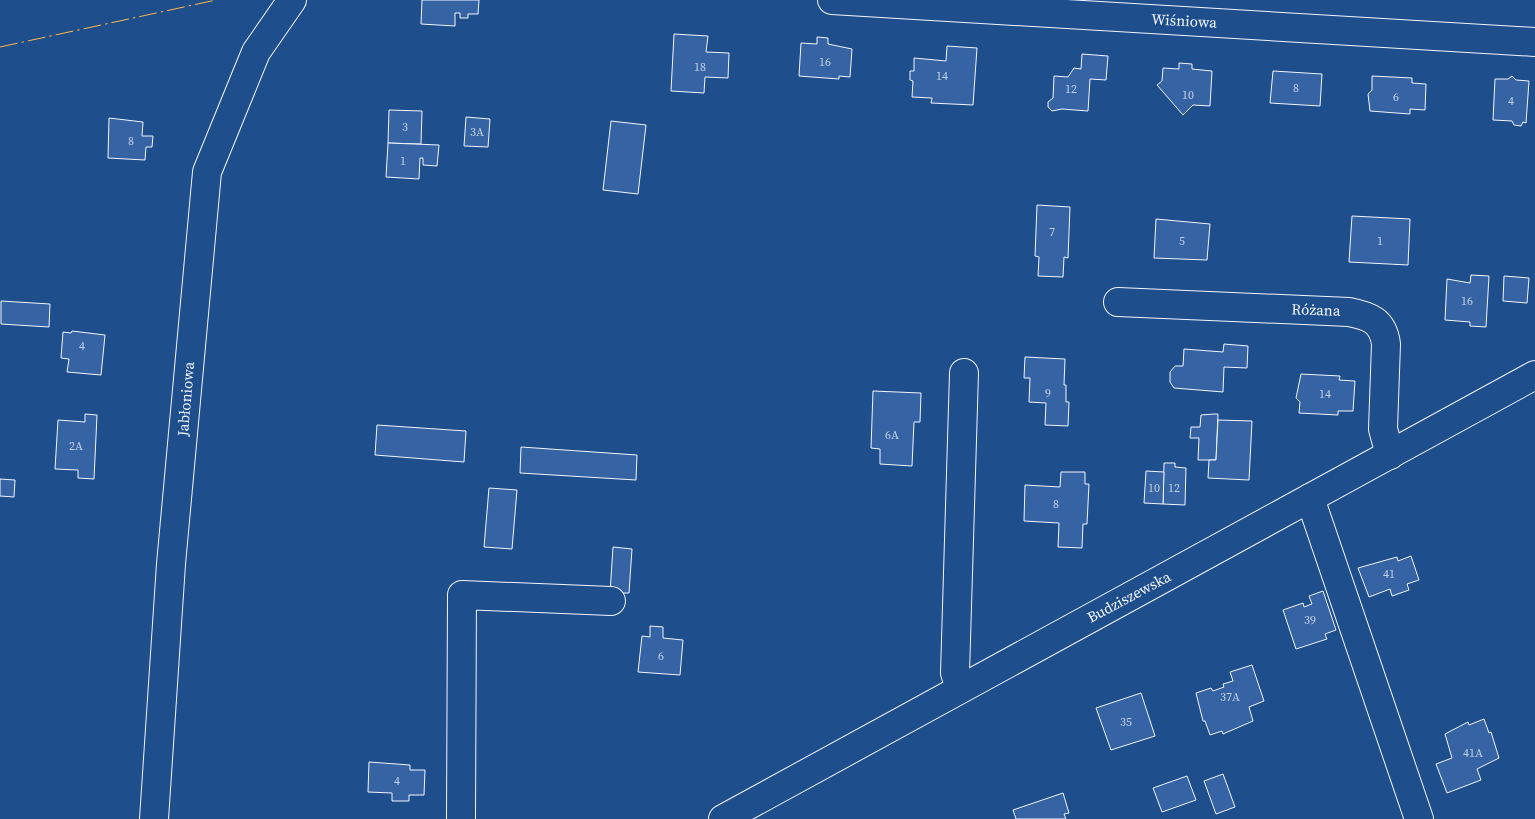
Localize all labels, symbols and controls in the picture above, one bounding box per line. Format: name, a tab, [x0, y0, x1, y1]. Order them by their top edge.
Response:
street label: Wiśniowa	[1151, 8, 1218, 33]
house number: 16	[819, 54, 831, 70]
house number: 18	[694, 59, 706, 75]
house number: 14	[936, 68, 948, 84]
house number: 8	[1293, 80, 1299, 96]
house number: 12	[1065, 81, 1077, 97]
house number: 10	[1182, 87, 1194, 103]
house number: 6	[1393, 89, 1399, 105]
house number: 4	[1508, 93, 1514, 109]
house number: 3	[402, 119, 408, 135]
house number: 3A	[470, 124, 484, 140]
house number: 8	[128, 133, 134, 149]
house number: 1	[400, 153, 406, 169]
house number: 7	[1049, 224, 1055, 240]
house number: 5	[1179, 233, 1185, 249]
house number: 1	[1377, 233, 1383, 249]
house number: 16	[1461, 293, 1473, 309]
street label: Różana	[1291, 298, 1341, 321]
house number: 4	[79, 338, 85, 354]
street label: Jabłoniowa	[172, 360, 199, 438]
house number: 9	[1045, 385, 1051, 401]
house number: 14	[1319, 386, 1331, 402]
house number: 6A	[885, 427, 899, 443]
house number: 2A	[69, 438, 83, 454]
house number: 10	[1148, 480, 1160, 496]
house number: 12	[1168, 480, 1180, 496]
house number: 8	[1053, 496, 1059, 512]
street label: Budziszewska	[1083, 566, 1175, 627]
house number: 41	[1383, 566, 1395, 582]
house number: 39	[1304, 612, 1316, 628]
house number: 6	[658, 648, 664, 664]
house number: 37A	[1220, 689, 1240, 705]
house number: 35	[1120, 714, 1132, 730]
house number: 41A	[1463, 745, 1483, 761]
house number: 4	[394, 773, 400, 789]

